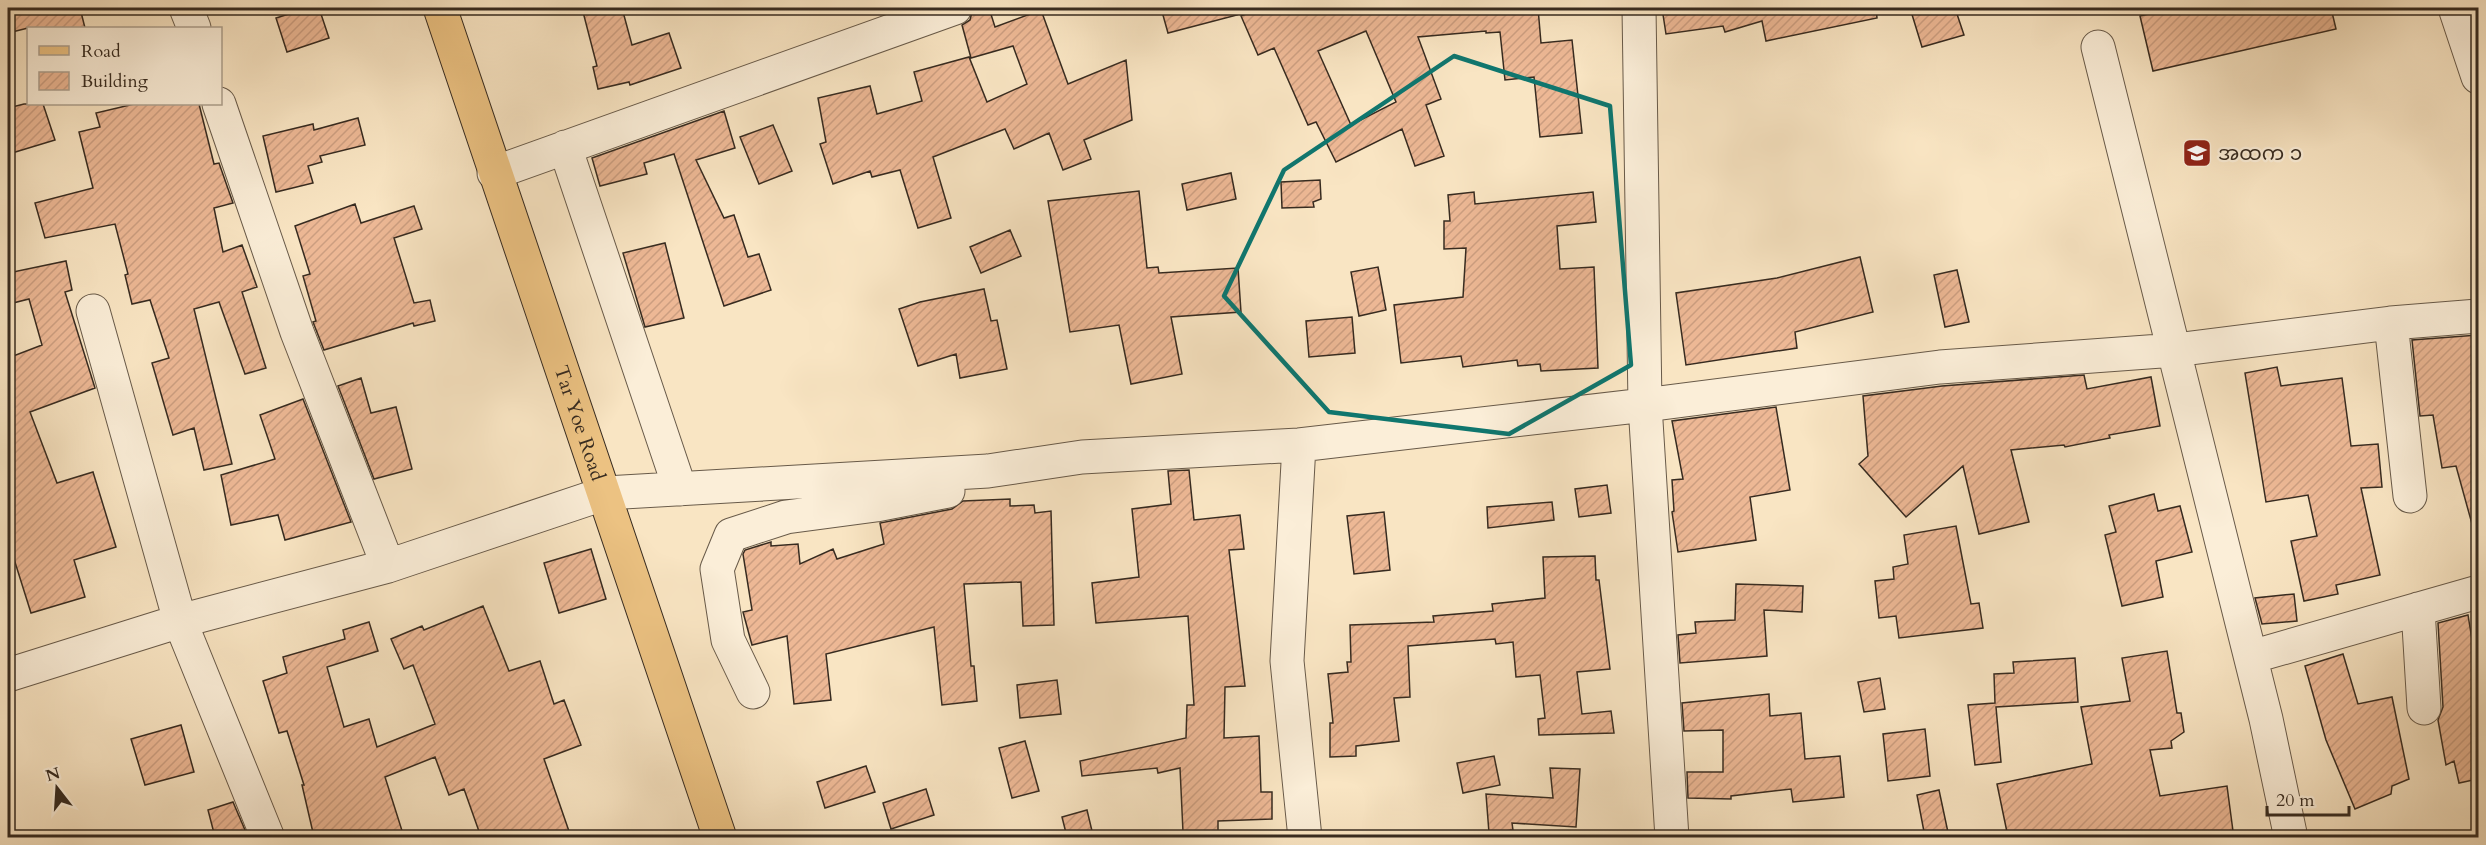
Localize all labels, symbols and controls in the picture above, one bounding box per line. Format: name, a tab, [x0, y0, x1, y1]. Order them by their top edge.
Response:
legend	[27, 27, 222, 105]
text: Road	[81, 39, 121, 64]
text: Building	[81, 69, 149, 94]
school or university icon: အထက ၁	[2181, 137, 2213, 169]
place label: အထက ၁	[2218, 140, 2302, 167]
street label: Tar Yoe Road	[548, 362, 612, 485]
north arrow	[27, 758, 87, 818]
text: N	[43, 762, 63, 787]
scale bar	[2267, 779, 2350, 817]
text: 20 m	[2276, 788, 2315, 813]

